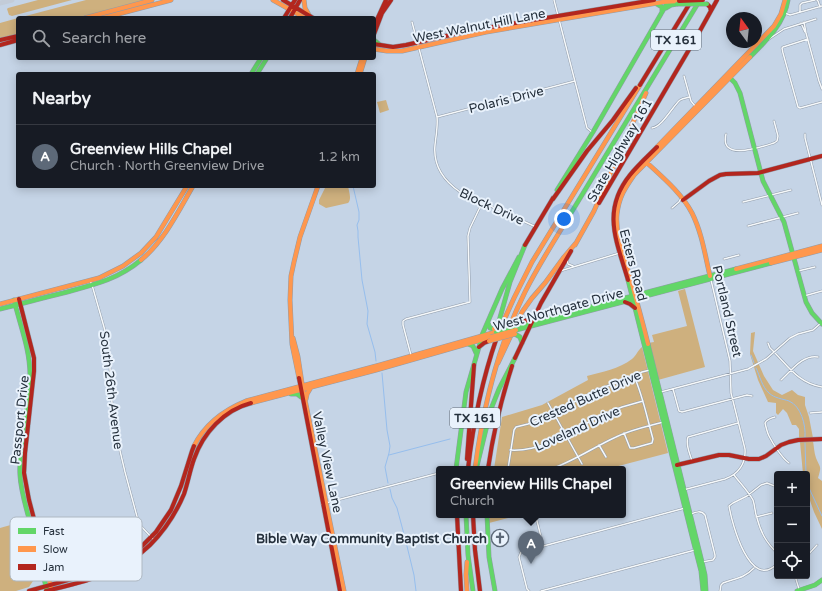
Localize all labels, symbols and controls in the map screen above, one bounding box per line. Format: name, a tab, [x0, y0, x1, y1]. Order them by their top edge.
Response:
street label: West Walnut Hill Lane	[412, 5, 547, 47]
north arrow	[726, 12, 762, 48]
search box	[16, 16, 376, 60]
icon: search	[30, 27, 52, 49]
text: Search here	[62, 29, 146, 47]
road number: TX 161	[651, 30, 701, 50]
street label: Polaris Drive	[467, 83, 545, 117]
text: Nearby	[32, 88, 91, 109]
street label: State Highway 161	[584, 96, 656, 205]
text: Greenview Hills Chapel	[70, 140, 232, 158]
text: A	[40, 149, 50, 165]
text: 1.2 km	[318, 149, 360, 165]
text: Church · North Greenview Drive	[70, 158, 264, 174]
street label: Block Drive	[457, 185, 526, 229]
your location	[554, 209, 574, 229]
street label: Esters Road	[616, 227, 650, 303]
street label: Portland Street	[709, 264, 745, 359]
street label: West Northgate Drive	[492, 285, 625, 335]
street label: South 26th Avenue	[96, 330, 126, 450]
street label: Crested Butte Drive	[527, 367, 644, 431]
street label: Passport Drive	[7, 375, 33, 466]
street label: Loveland Drive	[532, 403, 622, 455]
road number: TX 161	[450, 408, 500, 428]
street label: Valley View Lane	[308, 410, 346, 514]
popup	[436, 466, 626, 518]
map controls	[774, 471, 810, 579]
button: +	[774, 471, 810, 507]
text: Greenview Hills Chapel	[450, 475, 612, 493]
text: Church	[450, 493, 495, 509]
button: −	[774, 507, 810, 543]
legend	[10, 517, 142, 581]
text: Fast	[43, 525, 64, 538]
church icon: Bible Way Community Baptist Church	[490, 528, 510, 548]
place label: Bible Way Community Baptist Church	[256, 531, 487, 547]
pin: A	[518, 531, 544, 564]
text: Slow	[43, 543, 68, 556]
button: locate	[774, 543, 810, 579]
text: Jam	[43, 561, 64, 574]

